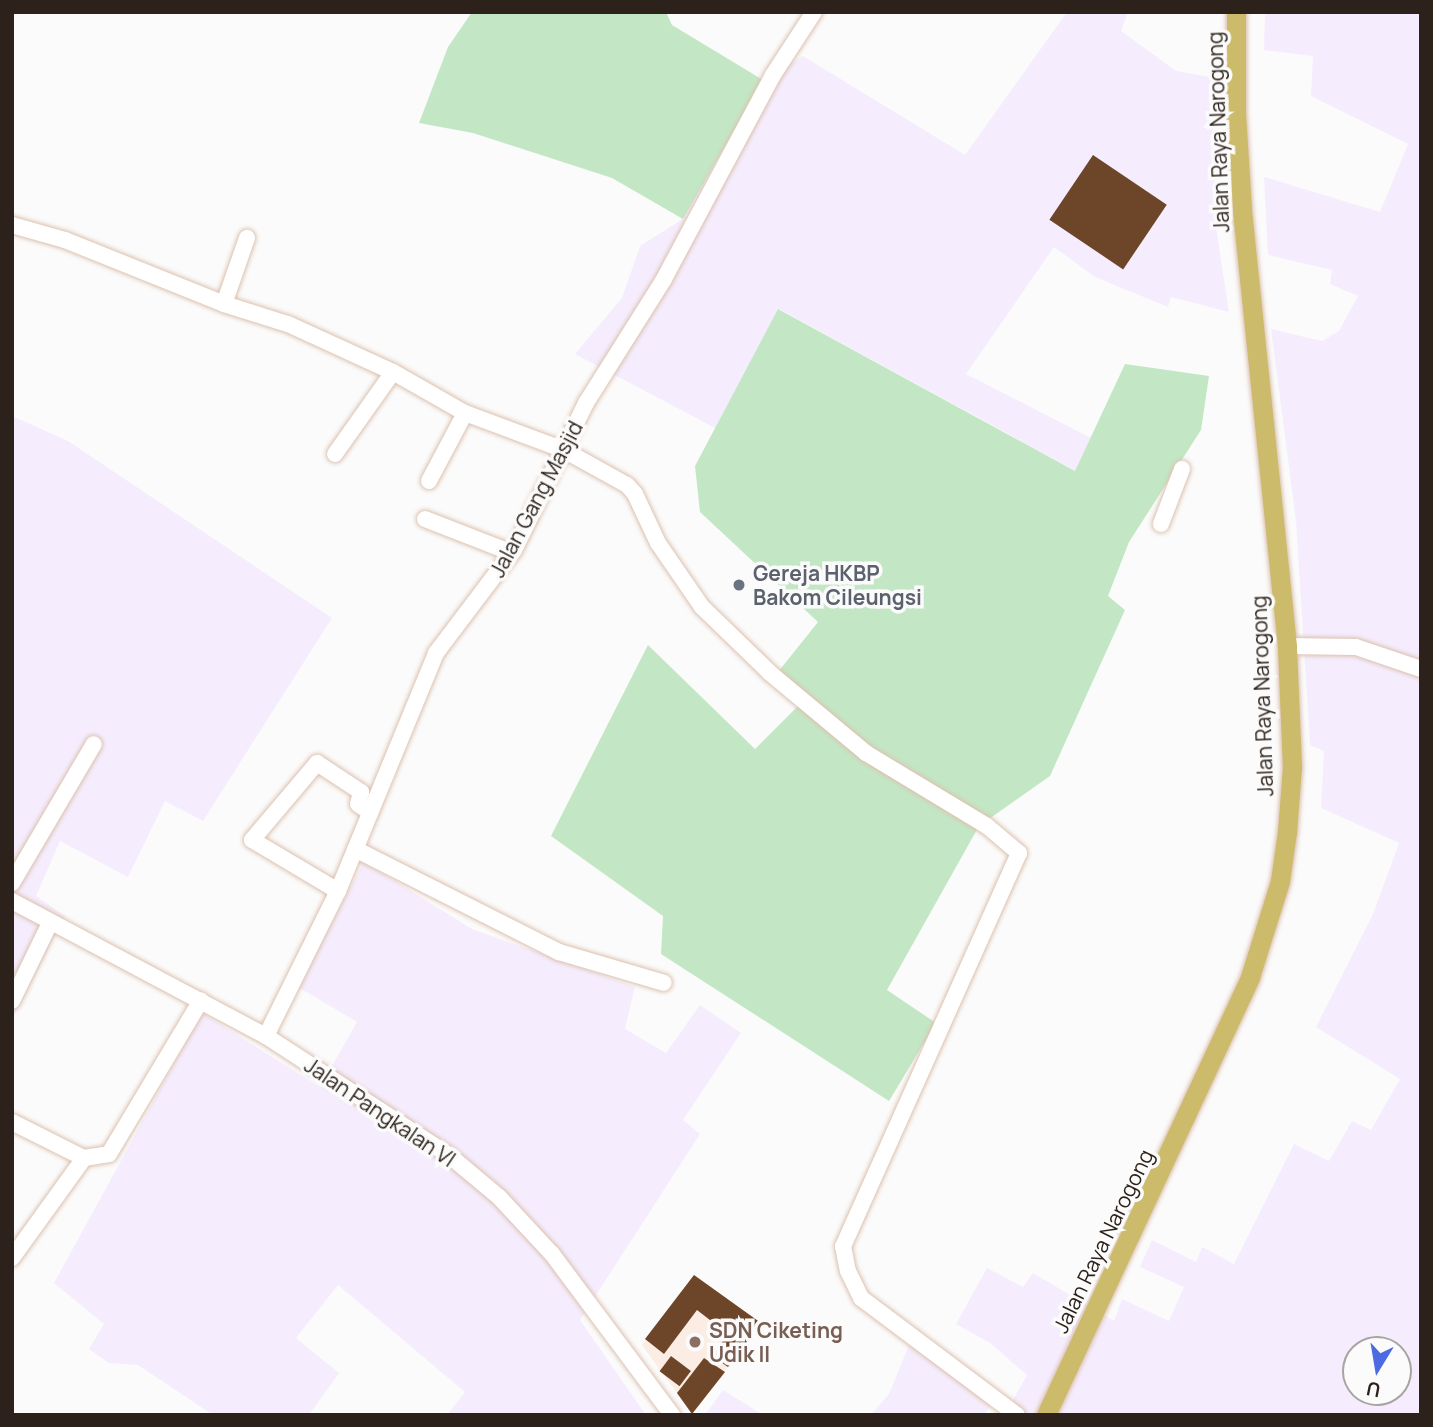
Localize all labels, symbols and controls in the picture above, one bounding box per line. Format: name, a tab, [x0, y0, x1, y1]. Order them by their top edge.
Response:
street label: Jalan Raya Narogong	[1202, 31, 1234, 233]
street label: Jalan Gang Masjid	[484, 417, 588, 581]
place label: Gereja HKBP Bakom Cileungsi	[753, 560, 922, 610]
marker: Gereja HKBP Bakom Cileungsi	[731, 577, 747, 593]
street label: Jalan Raya Narogong	[1246, 595, 1278, 797]
street label: Jalan Pangkalan VI	[300, 1052, 460, 1172]
street label: Jalan Raya Narogong	[1048, 1145, 1158, 1337]
place label: SDN Ciketing Udik II	[709, 1317, 843, 1367]
marker: SDN Ciketing Udik II	[687, 1334, 703, 1350]
north arrow	[1342, 1336, 1412, 1406]
text: U	[1364, 1376, 1383, 1404]

